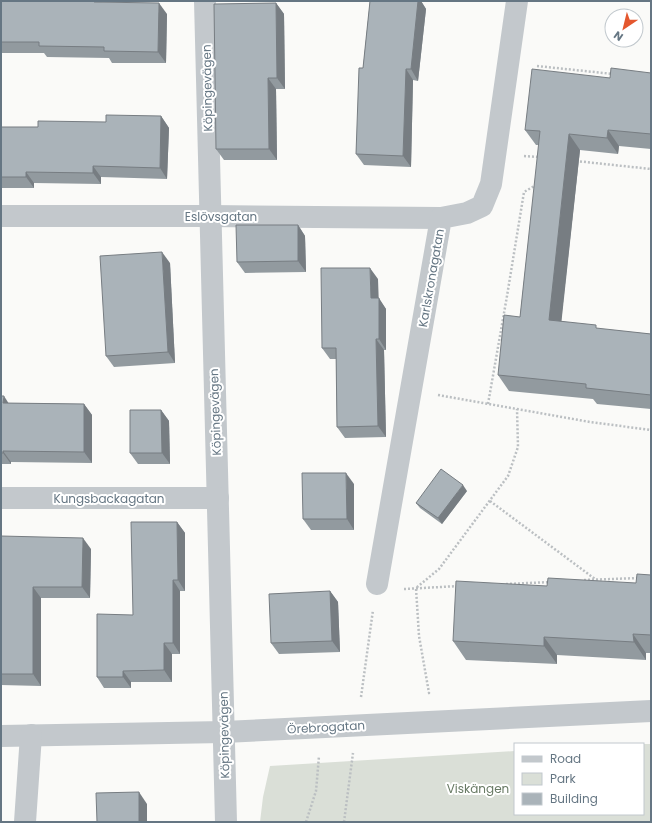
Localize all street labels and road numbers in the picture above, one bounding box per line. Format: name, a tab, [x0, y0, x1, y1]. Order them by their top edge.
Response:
street label: Köpingevägen	[198, 44, 216, 132]
street label: Eslövsgatan	[185, 208, 257, 225]
street label: Karlskronagatan	[414, 228, 448, 328]
street label: Köpingevägen	[205, 368, 225, 456]
street label: Kungsbackagatan	[53, 490, 165, 507]
street label: Köpingevägen	[215, 691, 233, 779]
street label: Örebrogatan	[287, 716, 365, 738]

